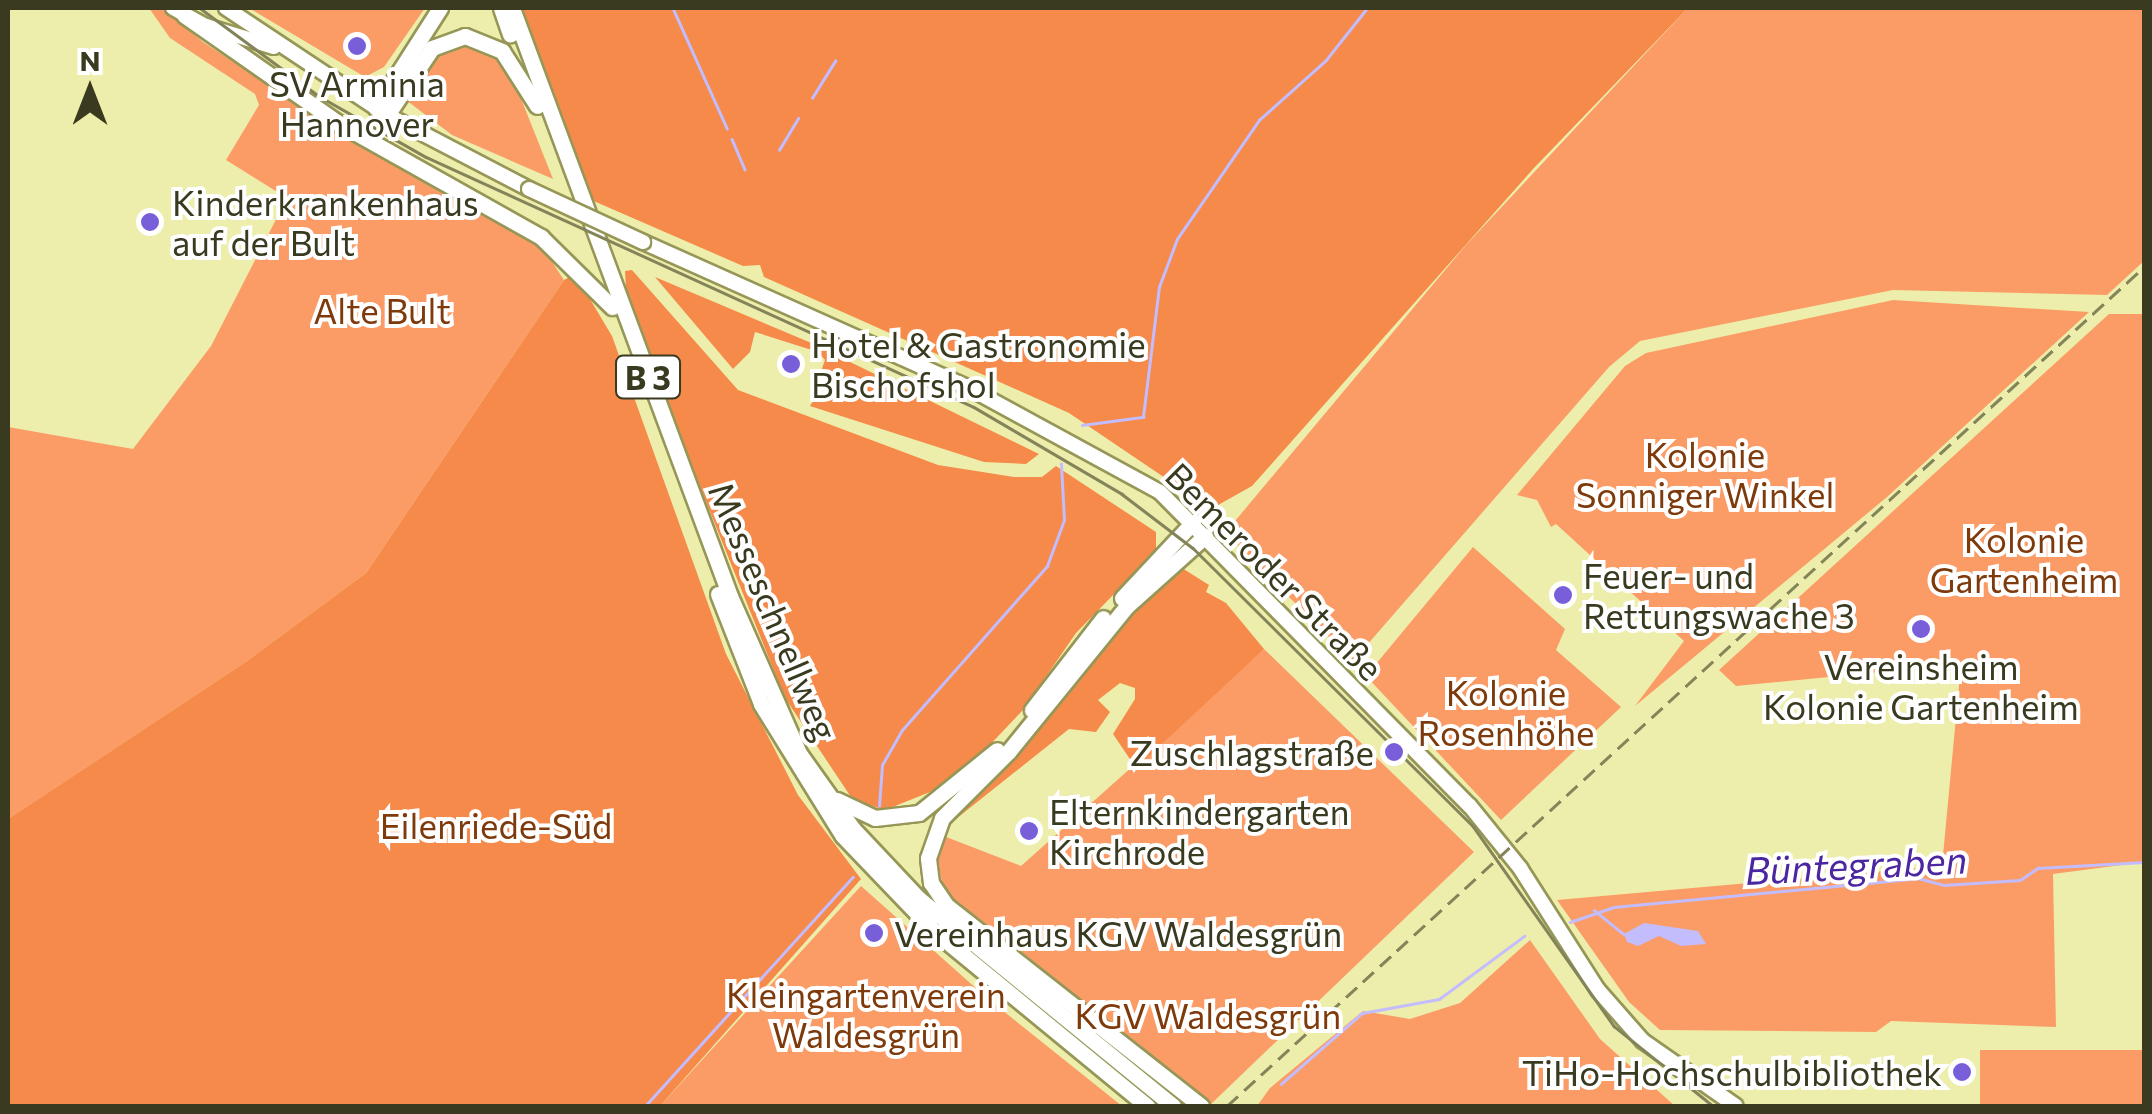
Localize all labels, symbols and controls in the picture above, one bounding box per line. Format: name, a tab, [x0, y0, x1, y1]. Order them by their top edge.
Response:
marker: SV Arminia Hannover	[346, 35, 368, 57]
north arrow	[40, 40, 140, 140]
text: N	[80, 43, 101, 77]
place label: SV Arminia Hannover	[269, 62, 445, 144]
place label: Kinderkrankenhaus auf der Bult	[172, 181, 479, 263]
marker: Kinderkrankenhaus auf der Bult	[137, 209, 163, 235]
park label: Alte Bult	[313, 289, 451, 331]
place label: Hotel & Gastronomie Bischofshol	[811, 323, 1146, 405]
road number: B 3	[613, 350, 683, 404]
marker: Hotel & Gastronomie Bischofshol	[780, 353, 802, 375]
park label: Kolonie Sonniger Winkel	[1576, 433, 1834, 515]
street label: Bemeroder Straße	[1158, 454, 1392, 688]
street label: Messeschnellweg	[701, 476, 847, 746]
park label: Kolonie Gartenheim	[1930, 518, 2118, 600]
place label: Feuer- und Rettungswache 3	[1583, 554, 1855, 636]
marker: Feuer- und Rettungswache 3	[1552, 584, 1574, 606]
marker: Vereinsheim Kolonie Gartenheim	[1910, 618, 1932, 640]
place label: Vereinsheim Kolonie Gartenheim	[1763, 645, 2079, 727]
park label: Kolonie Rosenhöhe	[1418, 671, 1594, 753]
place label: Zuschlagstraße	[1130, 731, 1374, 773]
marker: Zuschlagstraße	[1383, 741, 1405, 763]
place label: Elternkindergarten Kirchrode	[1049, 790, 1350, 872]
park label: Eilenriede-Süd	[380, 804, 612, 846]
marker: Elternkindergarten Kirchrode	[1018, 820, 1040, 842]
water label: Büntegraben	[1744, 835, 1968, 893]
place label: Vereinhaus KGV Waldesgrün	[894, 912, 1342, 954]
marker: Vereinhaus KGV Waldesgrün	[863, 922, 885, 944]
park label: Kleingartenverein Waldesgrün	[726, 973, 1006, 1055]
park label: KGV Waldesgrün	[1075, 994, 1341, 1036]
place label: TiHo-Hochschulbibliothek	[1522, 1051, 1942, 1093]
marker: TiHo-Hochschulbibliothek	[1951, 1061, 1973, 1083]

